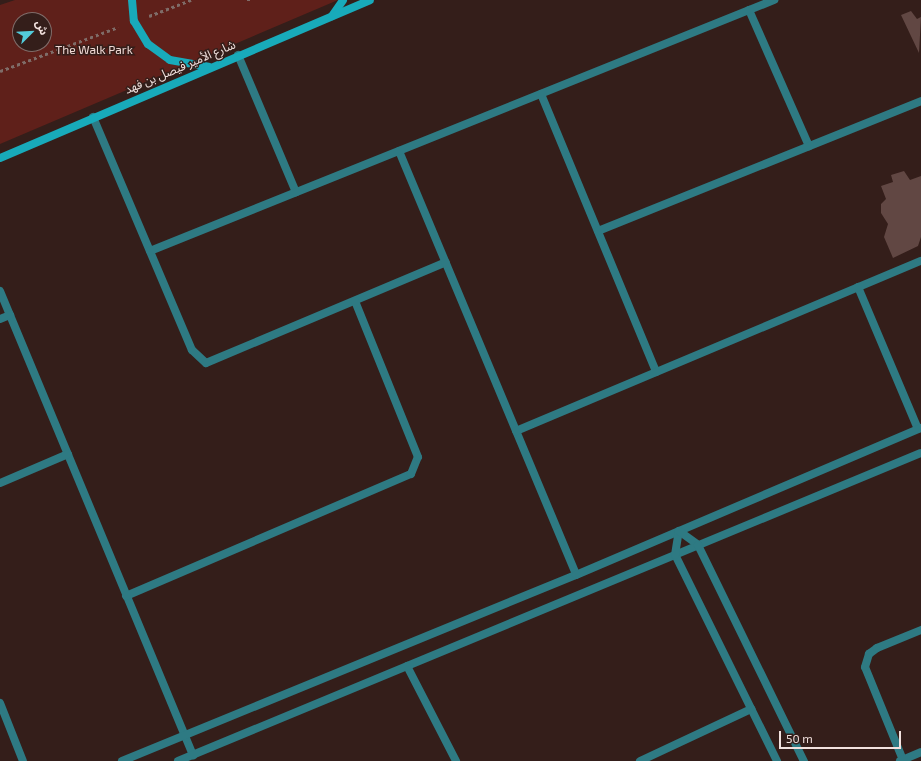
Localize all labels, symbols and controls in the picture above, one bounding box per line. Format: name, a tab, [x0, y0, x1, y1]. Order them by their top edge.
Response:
north arrow	[12, 12, 52, 52]
text: ش	[33, 18, 52, 37]
street label: شارع الأمير فيصل بن فهد	[122, 37, 238, 97]
park label: The Walk Park	[55, 43, 133, 57]
scale bar	[781, 723, 903, 749]
text: 50 m	[786, 731, 813, 745]

